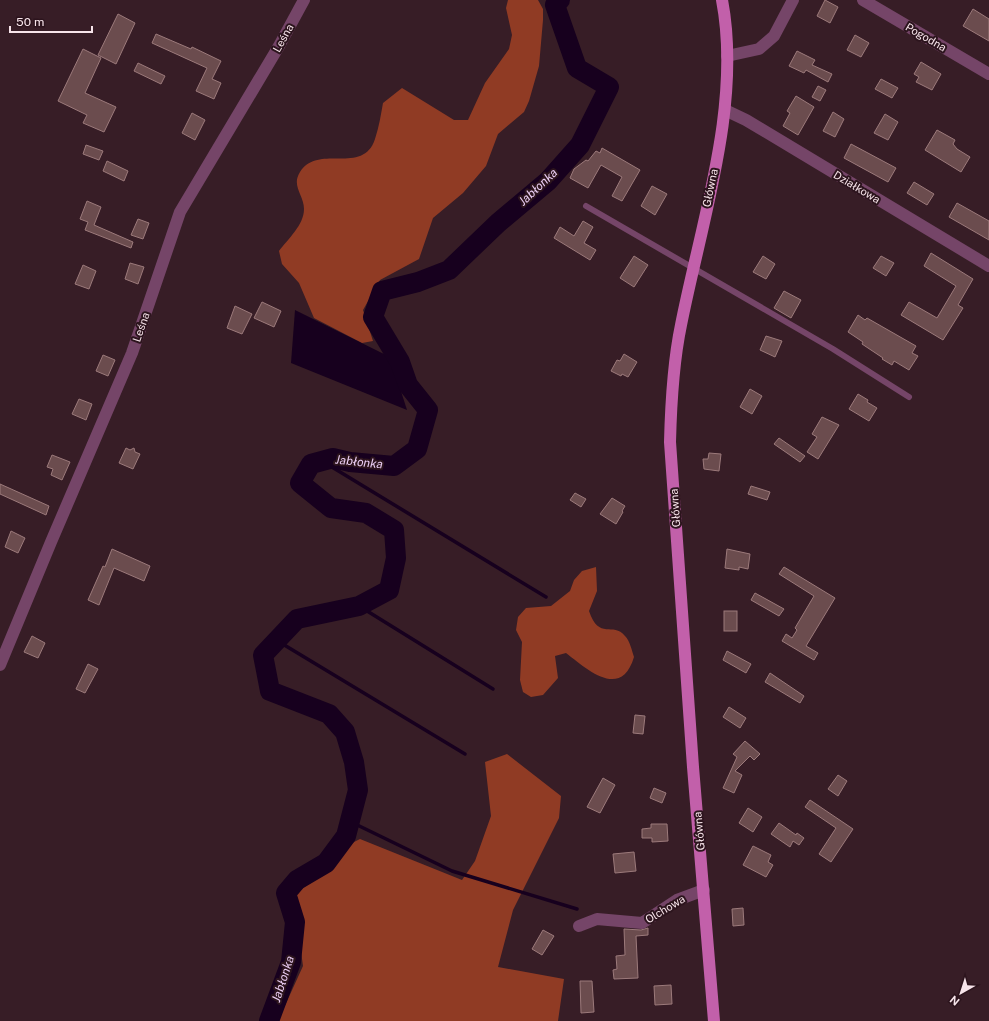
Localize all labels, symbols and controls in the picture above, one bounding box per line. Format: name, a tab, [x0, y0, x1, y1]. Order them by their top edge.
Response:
scale bar	[10, 8, 92, 34]
text: 50 m	[16, 15, 44, 29]
street label: Pogodna	[904, 21, 948, 53]
street label: Leśna	[270, 22, 296, 54]
water label: Jabłonka	[516, 166, 560, 208]
street label: Główna	[700, 168, 720, 208]
street label: Działkowa	[832, 168, 882, 206]
street label: Leśna	[130, 311, 152, 343]
water label: Jabłonka	[334, 453, 384, 471]
street label: Główna	[668, 488, 682, 528]
street label: Główna	[691, 811, 707, 851]
street label: Olchowa	[643, 893, 687, 925]
water label: Jabłonka	[269, 954, 297, 1004]
north arrow	[941, 973, 981, 1013]
text: N	[948, 993, 962, 1008]

